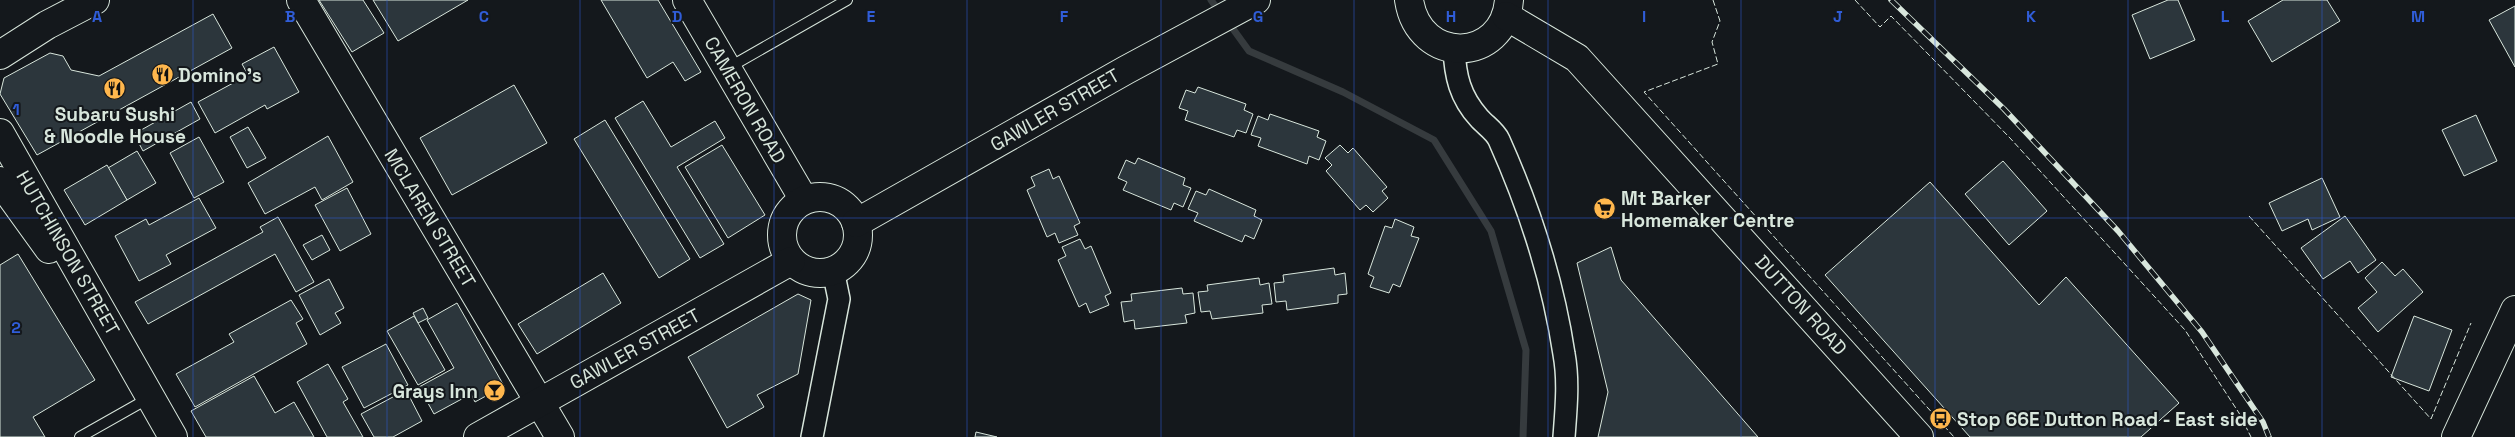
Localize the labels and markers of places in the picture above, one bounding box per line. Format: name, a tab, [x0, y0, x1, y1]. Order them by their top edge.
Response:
restaurant icon: Domino's	[150, 63, 174, 87]
place label: Domino's	[178, 63, 262, 88]
restaurant icon: Subaru Sushi & Noodle House	[103, 76, 127, 100]
place label: Subaru Sushi & Noodle House	[44, 102, 186, 149]
place label: Mt Barker Homemaker Centre	[1621, 186, 1794, 233]
supermarket icon: Mt Barker Homemaker Centre	[1593, 197, 1617, 221]
place label: Grays Inn	[392, 379, 478, 404]
bar icon: Grays Inn	[482, 379, 506, 403]
bus stop icon: Stop 66E Dutton Road - East side	[1929, 407, 1953, 431]
place label: Stop 66E Dutton Road - East side	[1957, 407, 2258, 432]

